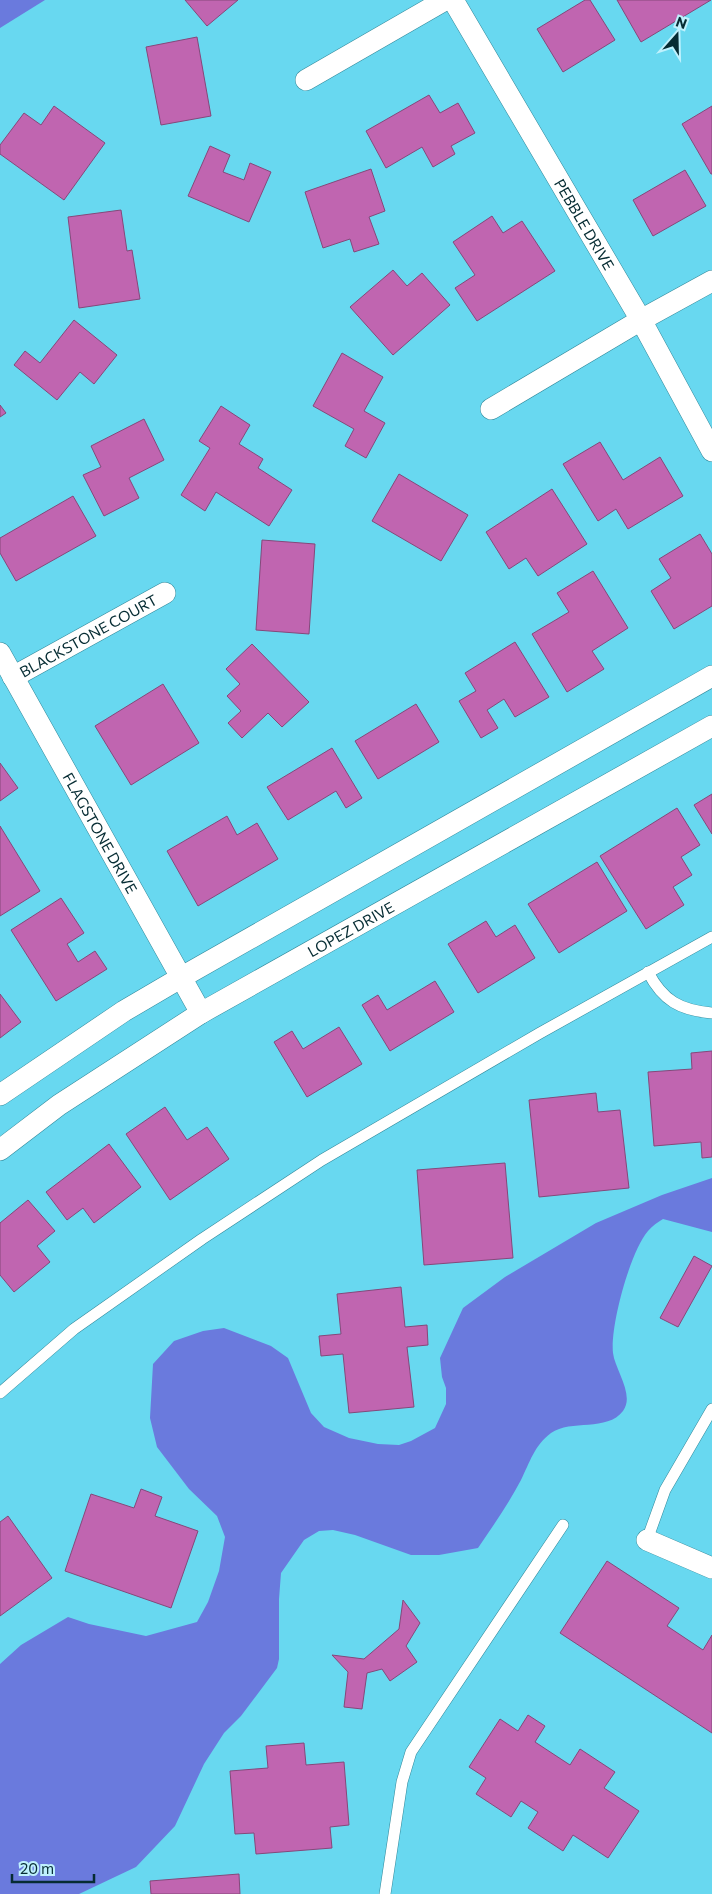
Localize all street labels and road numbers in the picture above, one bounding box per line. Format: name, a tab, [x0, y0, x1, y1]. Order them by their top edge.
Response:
street label: PEBBLE DRIVE	[551, 175, 619, 273]
street label: BLACKSTONE COURT	[16, 590, 161, 681]
street label: FLAGSTONE DRIVE	[59, 769, 141, 897]
street label: LOPEZ DRIVE	[304, 897, 397, 960]

